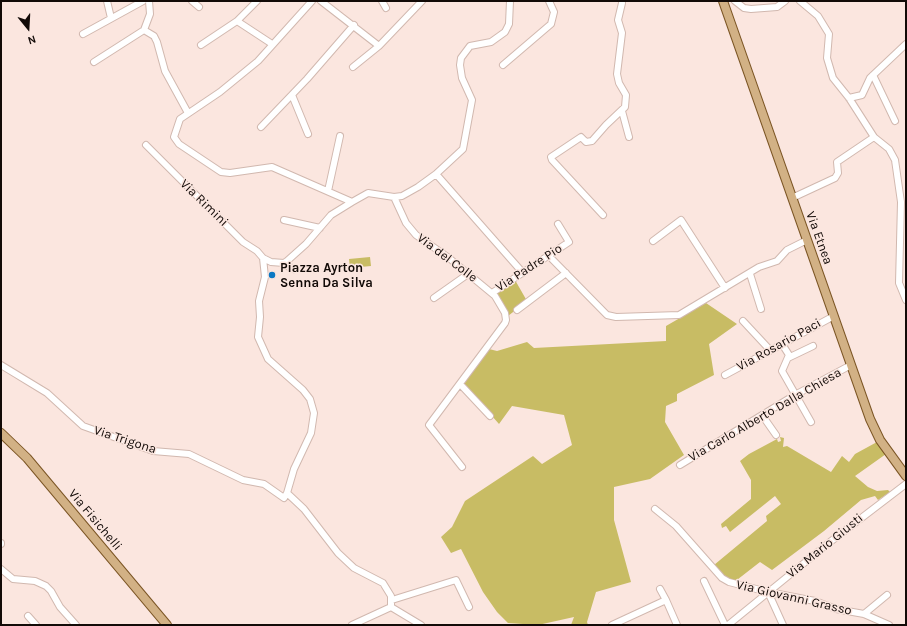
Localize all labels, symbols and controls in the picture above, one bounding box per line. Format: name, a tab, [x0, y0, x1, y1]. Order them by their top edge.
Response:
north arrow	[8, 8, 48, 48]
text: N	[26, 32, 38, 47]
street label: Via Rimini	[177, 176, 231, 230]
street label: Via Etnea	[802, 209, 836, 267]
street label: Via del Colle	[414, 230, 480, 286]
street label: Via Padre Pio	[493, 241, 565, 295]
place label: Piazza Ayrton Senna Da Silva	[280, 260, 373, 291]
marker: Piazza Ayrton Senna Da Silva	[267, 270, 277, 280]
street label: Via Rosario Paci	[734, 315, 824, 375]
street label: Via Carlo Alberto Dalla Chiesa	[686, 365, 844, 465]
street label: Via Trigona	[92, 423, 158, 457]
street label: Via Fisichelli	[65, 486, 125, 554]
street label: Via Mario Giusti	[784, 510, 866, 582]
street label: Via Giovanni Grasso	[735, 577, 853, 619]

